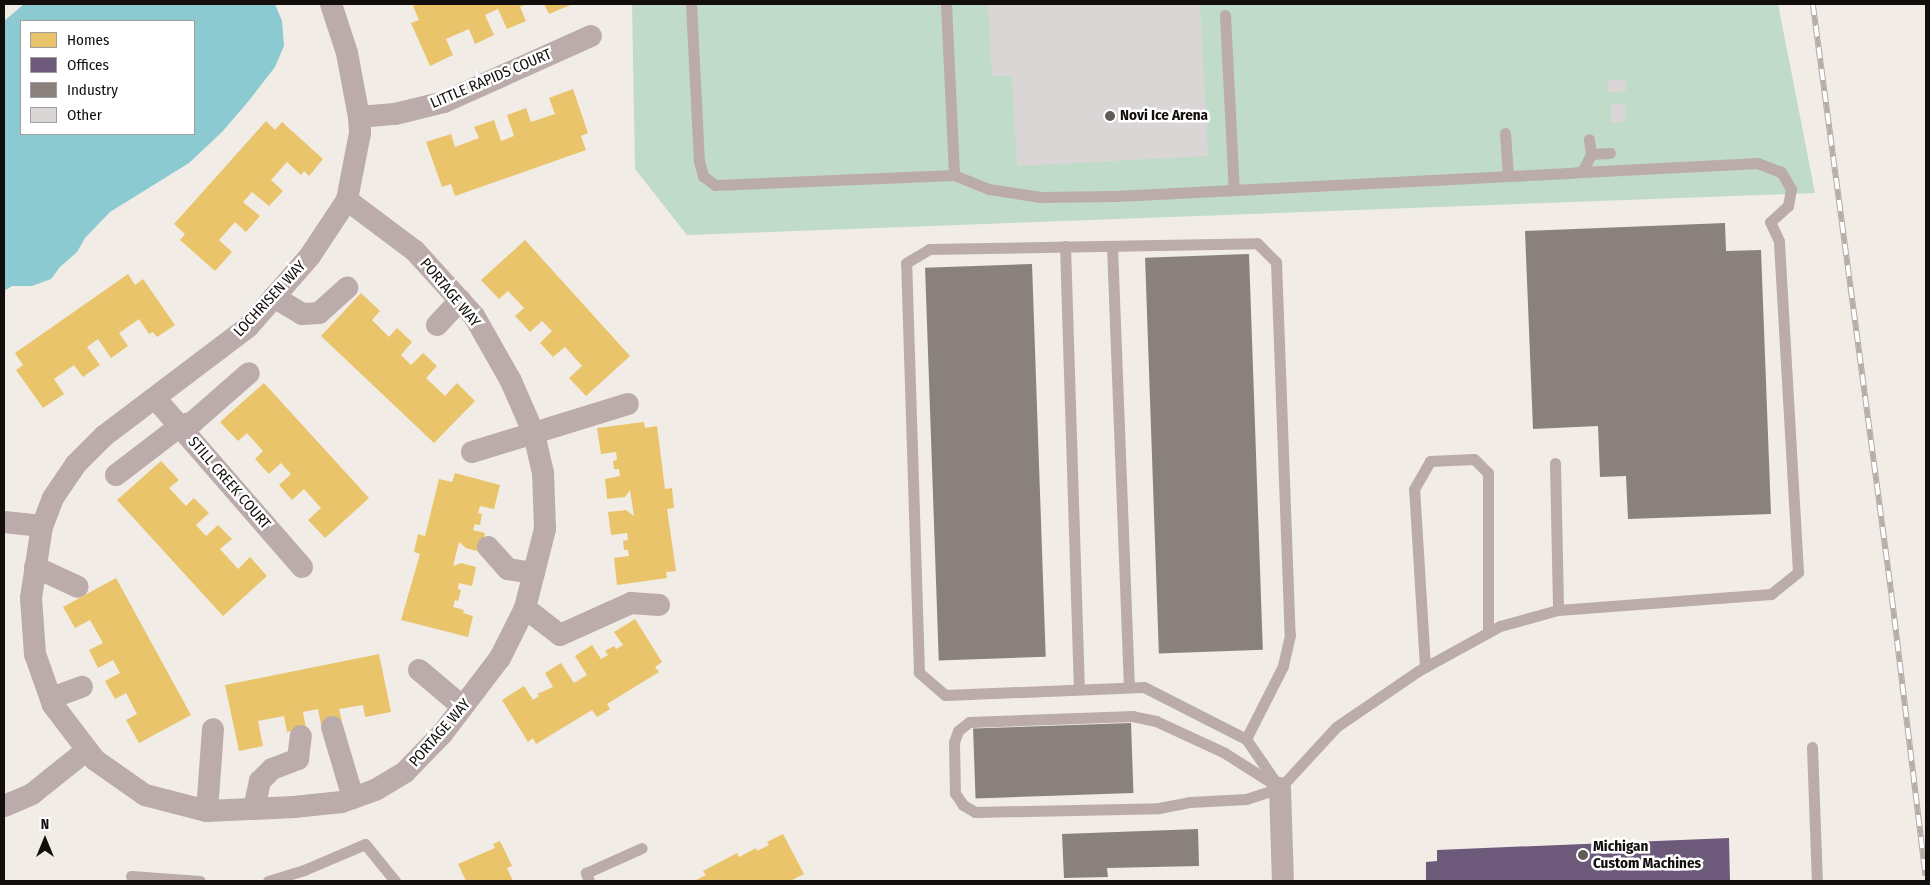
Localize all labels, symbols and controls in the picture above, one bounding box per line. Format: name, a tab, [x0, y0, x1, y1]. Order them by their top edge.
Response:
legend	[20, 20, 195, 135]
text: Homes	[67, 31, 109, 49]
street label: LITTLE RAPIDS COURT	[428, 45, 554, 113]
text: Offices	[67, 56, 109, 74]
text: Industry	[67, 81, 118, 99]
text: Other	[67, 106, 102, 124]
place label: Novi Ice Arena	[1120, 107, 1208, 125]
marker: Novi Ice Arena	[1104, 110, 1116, 122]
street label: PORTAGE WAY	[416, 255, 484, 331]
street label: LOCHRISEN WAY	[230, 257, 310, 341]
street label: STILL CREEK COURT	[184, 433, 274, 533]
street label: PORTAGE WAY	[406, 695, 474, 771]
north arrow	[20, 815, 70, 865]
text: N	[41, 816, 49, 833]
place label: Michigan Custom Machines	[1593, 837, 1701, 872]
marker: Michigan Custom Machines	[1577, 849, 1589, 861]

